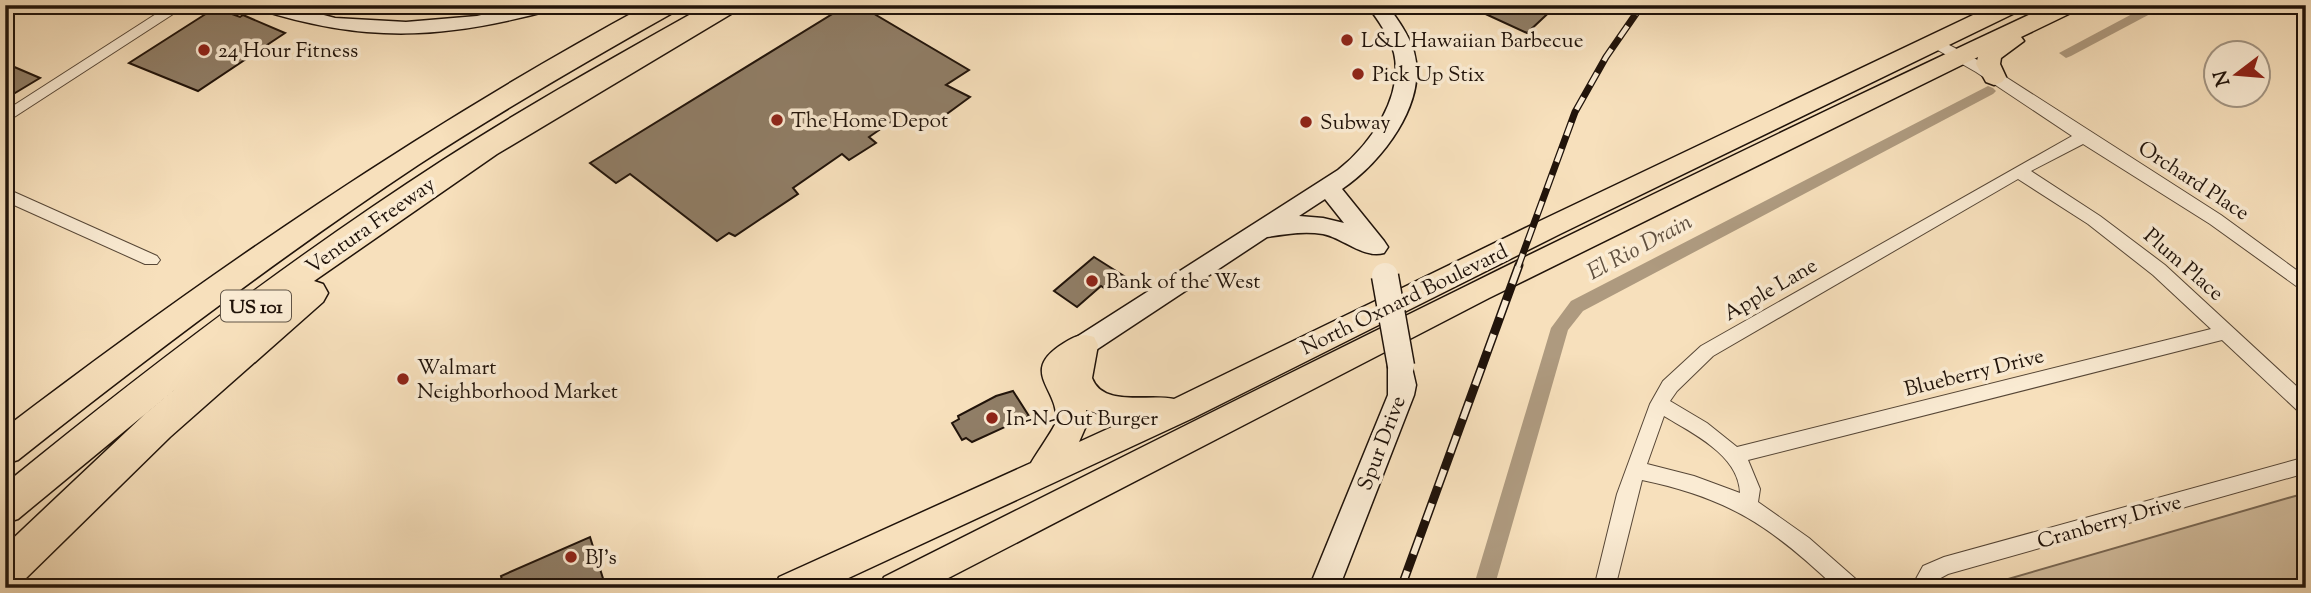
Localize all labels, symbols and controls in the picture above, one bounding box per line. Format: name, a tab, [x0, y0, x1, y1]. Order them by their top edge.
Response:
place label: L&L Hawaiian Barbecue	[1361, 27, 1584, 57]
marker: L&L Hawaiian Barbecue	[1339, 32, 1355, 48]
place label: 24 Hour Fitness	[218, 37, 358, 67]
north arrow	[2202, 38, 2272, 108]
marker: 24 Hour Fitness	[196, 42, 212, 58]
place label: Pick Up Stix	[1372, 61, 1485, 91]
marker: Pick Up Stix	[1350, 66, 1366, 82]
text: N	[2208, 67, 2238, 89]
place label: The Home Depot	[791, 107, 948, 137]
place label: Subway	[1320, 109, 1391, 139]
marker: The Home Depot	[769, 112, 785, 128]
marker: Subway	[1298, 114, 1314, 130]
street label: Orchard Place	[2131, 134, 2255, 229]
street label: Ventura Freeway	[300, 170, 443, 283]
water label: El Rio Drain	[1582, 207, 1699, 290]
street label: Plum Place	[2136, 222, 2229, 309]
street label: North Oxnard Boulevard	[1296, 237, 1514, 364]
street label: Apple Lane	[1718, 252, 1824, 330]
place label: Bank of the West	[1106, 268, 1261, 298]
marker: Bank of the West	[1084, 273, 1100, 289]
road number: US 101	[221, 290, 291, 322]
street label: Blueberry Drive	[1902, 342, 2047, 406]
place label: Walmart Neighborhood Market	[417, 354, 618, 408]
marker: Walmart Neighborhood Market	[395, 371, 411, 387]
street label: Spur Drive	[1351, 392, 1415, 495]
place label: In-N-Out Burger	[1006, 405, 1158, 435]
marker: In-N-Out Burger	[984, 410, 1000, 426]
street label: Cranberry Drive	[2034, 488, 2185, 558]
place label: BJ's	[585, 544, 617, 574]
marker: BJ's	[563, 549, 579, 565]

